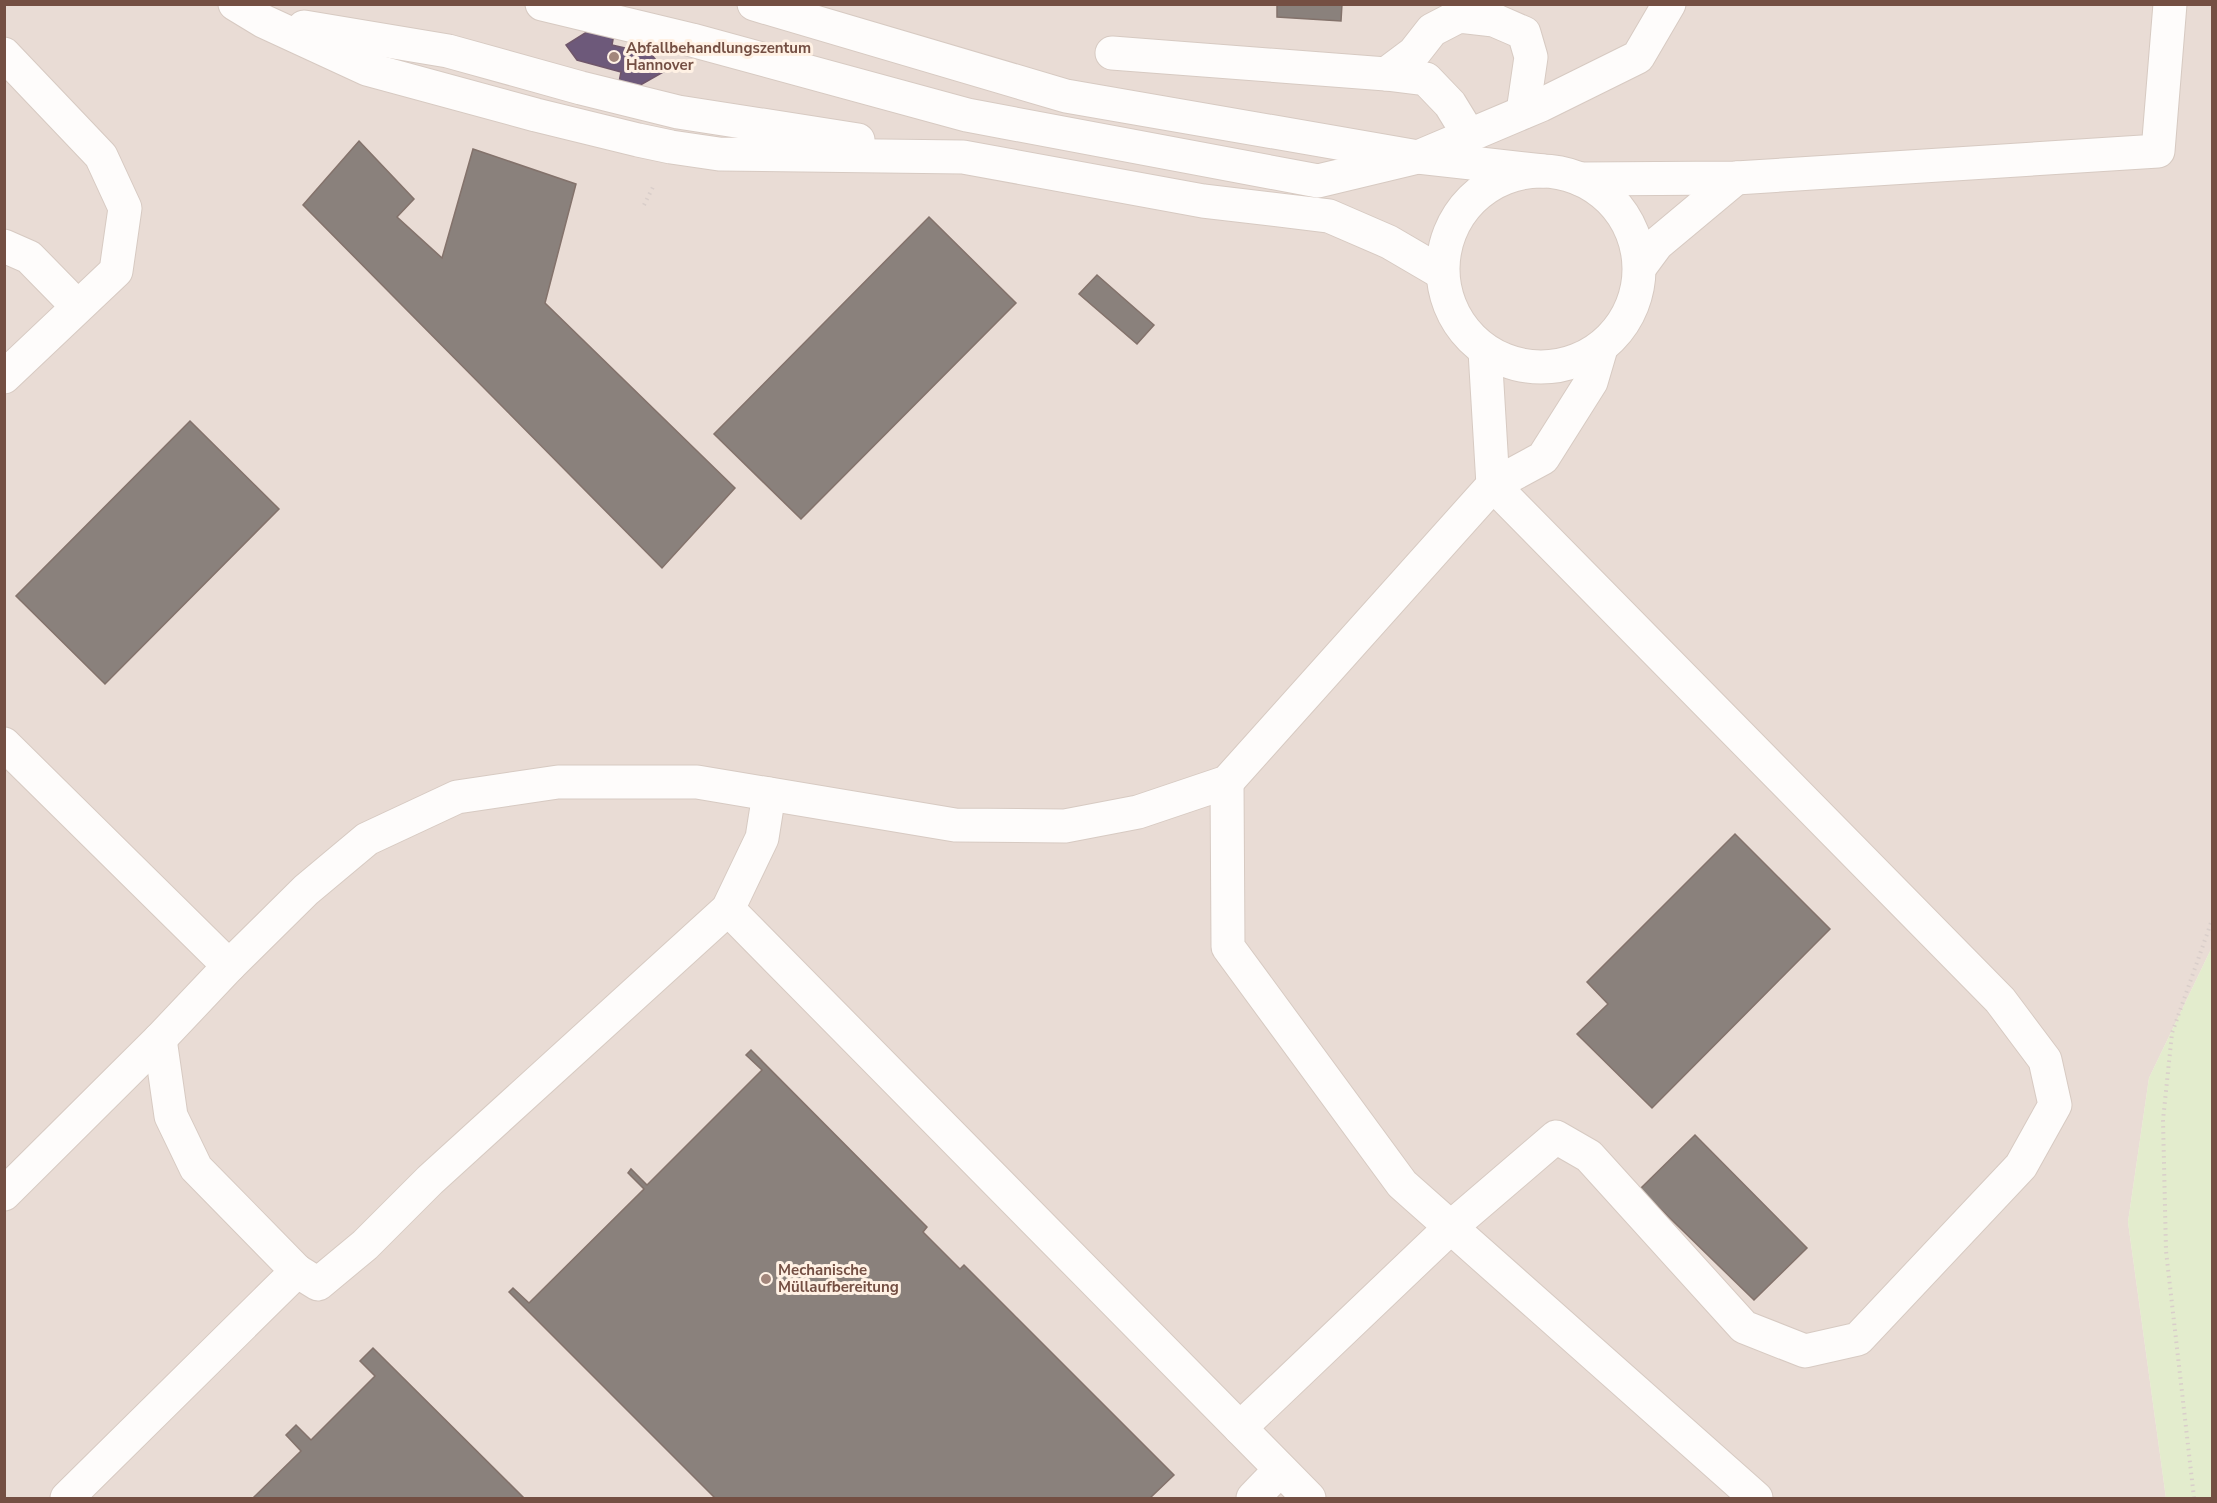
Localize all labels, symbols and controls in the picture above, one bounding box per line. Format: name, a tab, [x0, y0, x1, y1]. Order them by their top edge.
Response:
place label: Abfallbehandlungszentum Hannover	[626, 38, 811, 75]
marker: Abfallbehandlungszentum Hannover	[607, 50, 621, 64]
place label: Mechanische Müllaufbereitung	[778, 1260, 899, 1297]
marker: Mechanische Müllaufbereitung	[759, 1272, 773, 1286]

